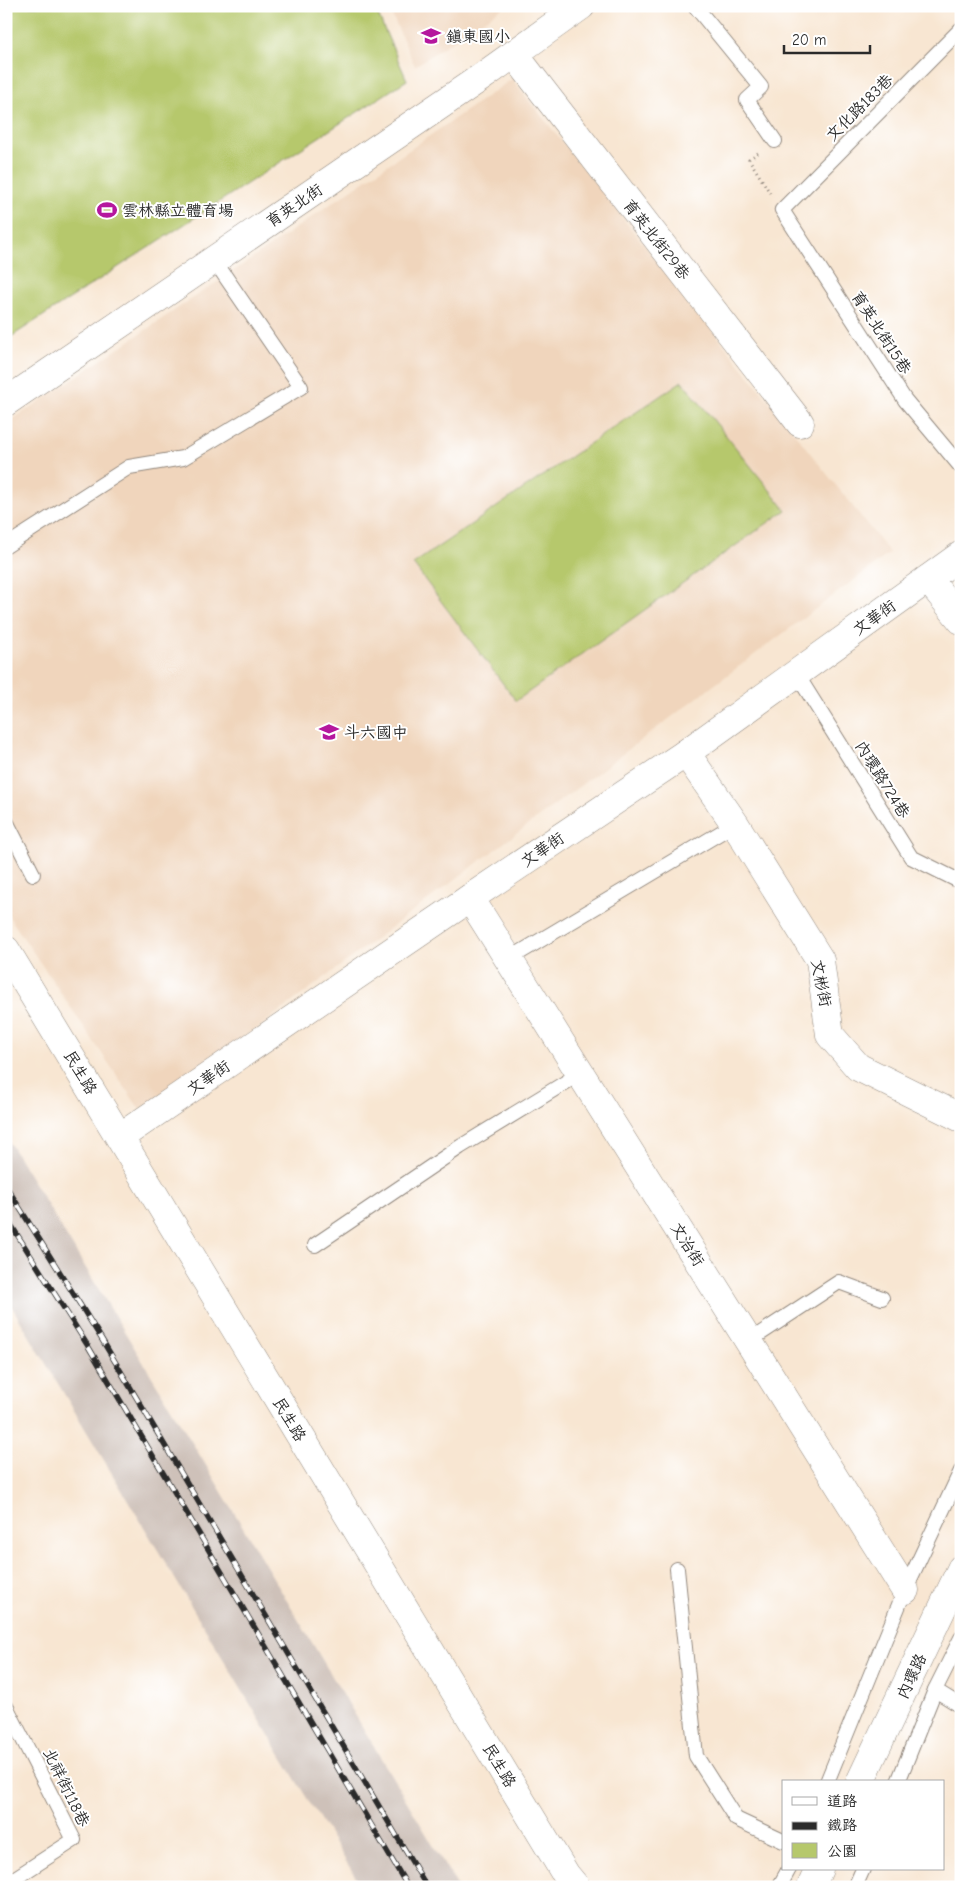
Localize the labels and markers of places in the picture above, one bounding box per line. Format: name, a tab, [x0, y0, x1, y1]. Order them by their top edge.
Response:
school or university icon: 鎮東國小	[420, 25, 442, 47]
place label: 鎮東國小	[446, 28, 510, 46]
sports icon: 雲林縣立體育場	[96, 199, 118, 221]
place label: 雲林縣立體育場	[122, 202, 234, 220]
school or university icon: 斗六國中	[318, 721, 340, 743]
place label: 斗六國中	[344, 724, 408, 742]

